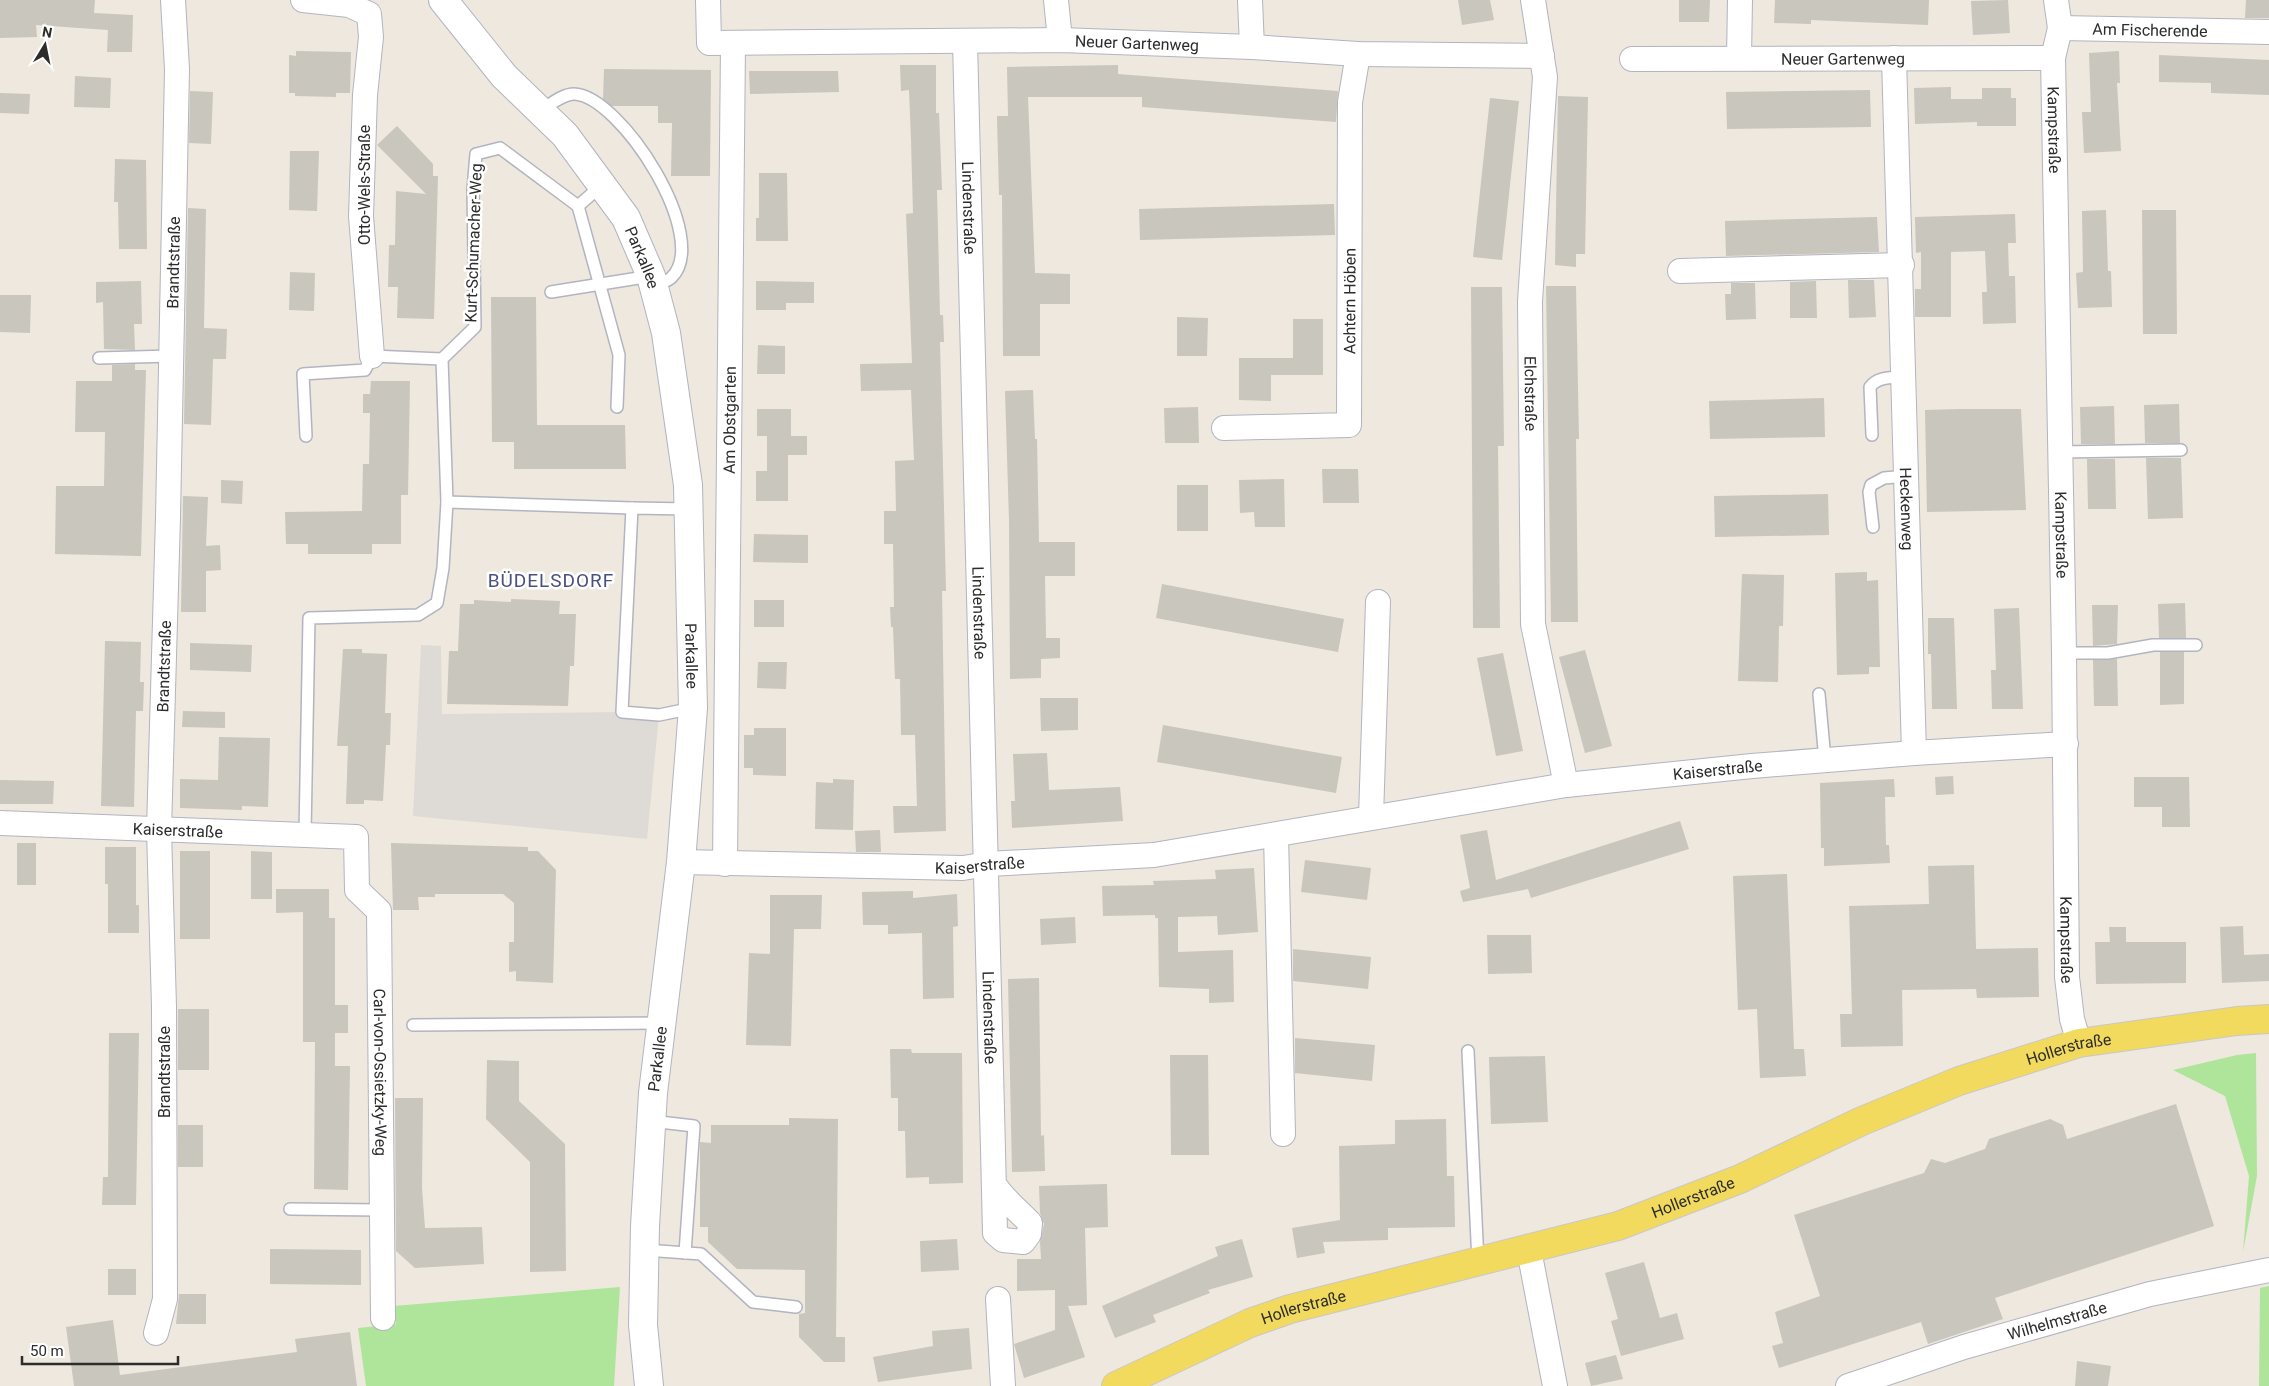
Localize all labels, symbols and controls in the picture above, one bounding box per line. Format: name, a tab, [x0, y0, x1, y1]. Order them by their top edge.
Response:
north arrow	[20, 20, 70, 70]
street label: Am Fischerende	[2092, 20, 2208, 41]
text: N	[41, 23, 54, 41]
street label: Neuer Gartenweg	[1075, 32, 1199, 55]
street label: Neuer Gartenweg	[1781, 49, 1905, 69]
street label: Kampstraße	[2044, 86, 2064, 174]
street label: Otto-Wels-Straße	[355, 125, 374, 245]
street label: Lindenstraße	[958, 161, 979, 255]
street label: Kurt-Schumacher-Weg	[461, 163, 486, 323]
street label: Brandtstraße	[163, 216, 184, 309]
street label: Parkallee	[621, 223, 663, 291]
street label: Achtern Höben	[1340, 248, 1360, 354]
street label: Elchstraße	[1521, 356, 1540, 431]
street label: Am Obstgarten	[720, 366, 740, 474]
street label: Heckenweg	[1896, 467, 1917, 551]
street label: Kampstraße	[2051, 491, 2072, 579]
street label: Lindenstraße	[968, 566, 990, 660]
district label: BÜDELSDORF	[488, 569, 614, 592]
street label: Brandtstraße	[153, 620, 175, 713]
street label: Parkallee	[681, 623, 702, 689]
street label: Kaiserstraße	[1672, 756, 1763, 784]
street label: Kaiserstraße	[132, 819, 223, 842]
street label: Kaiserstraße	[935, 853, 1025, 878]
street label: Kampstraße	[2056, 896, 2077, 984]
street label: Lindenstraße	[978, 971, 1000, 1064]
street label: Carl-von-Ossietzky-Weg	[370, 988, 390, 1156]
street label: Parkallee	[644, 1025, 671, 1093]
street label: Brandtstraße	[155, 1026, 174, 1118]
street label: Hollerstraße	[2024, 1030, 2112, 1069]
street label: Hollerstraße	[1649, 1173, 1737, 1222]
street label: Hollerstraße	[1259, 1286, 1348, 1328]
street label: Wilhelmstraße	[2005, 1298, 2109, 1344]
scale bar	[22, 1334, 179, 1366]
text: 50 m	[30, 1342, 64, 1360]

